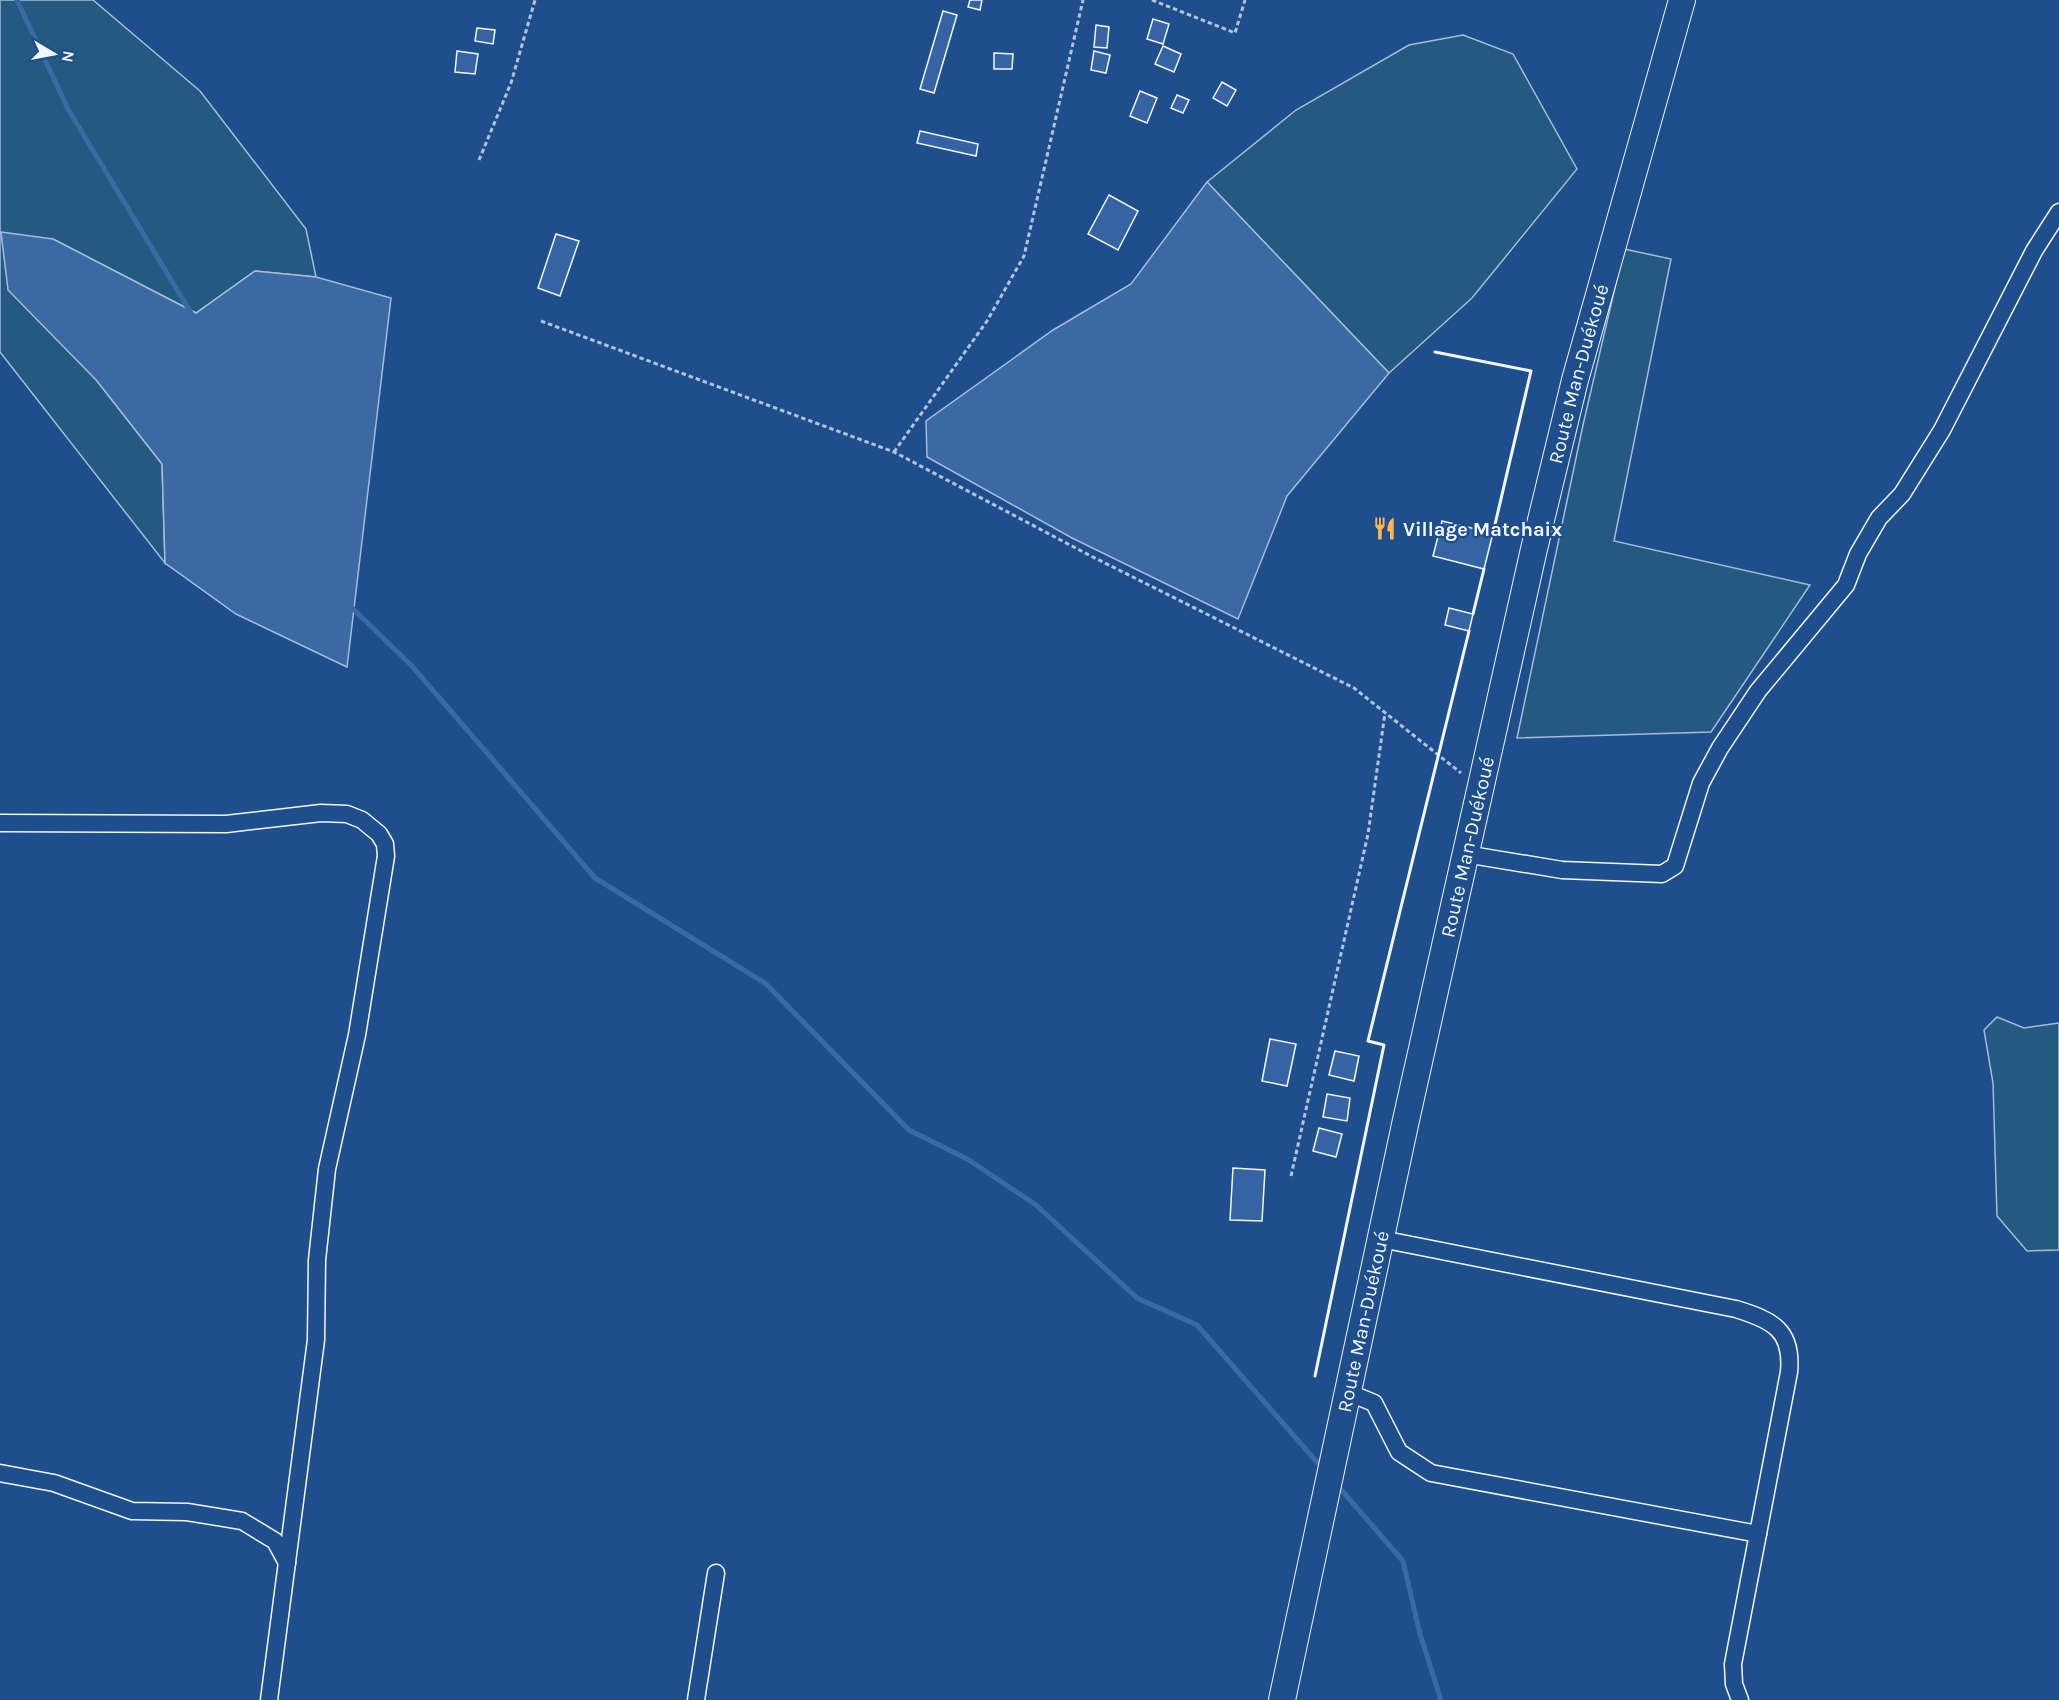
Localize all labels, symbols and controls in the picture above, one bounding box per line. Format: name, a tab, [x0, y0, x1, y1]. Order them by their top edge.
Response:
north arrow	[24, 24, 84, 84]
text: N	[58, 49, 79, 64]
street label: Route Man-Duékoué	[1544, 281, 1613, 466]
restaurant icon: Village Matchaix	[1372, 516, 1398, 542]
place label: Village Matchaix	[1403, 518, 1562, 541]
street label: Route Man-Duékoué	[1436, 754, 1499, 940]
street label: Route Man-Duékoué	[1332, 1229, 1394, 1414]

